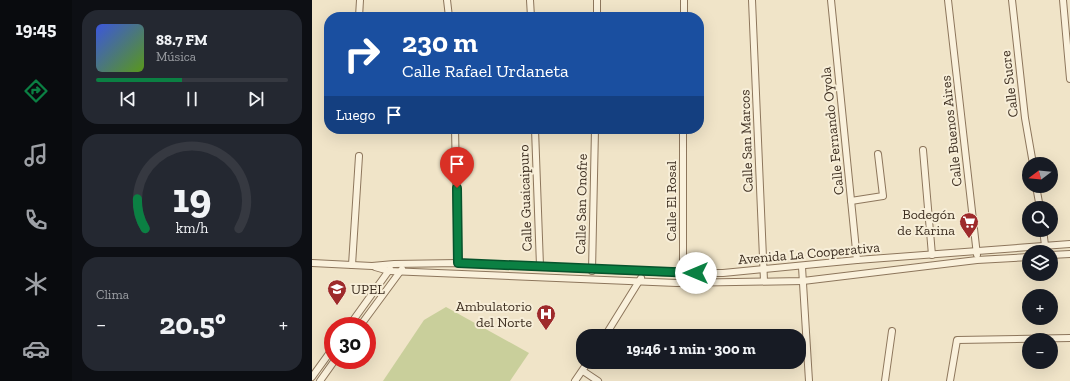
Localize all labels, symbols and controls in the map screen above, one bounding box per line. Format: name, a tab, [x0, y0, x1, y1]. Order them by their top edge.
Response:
text: 19:45	[15, 18, 57, 40]
text: 230 m	[402, 26, 478, 59]
icon: right	[336, 28, 388, 80]
text: 88.7 FM	[156, 31, 207, 49]
text: Música	[156, 49, 196, 64]
street label: Calle Sucre	[997, 49, 1022, 118]
text: Calle Rafael Urdaneta	[402, 60, 569, 82]
street label: Calle Fernando Oyola	[817, 66, 848, 196]
street label: Calle Buenos Aires	[937, 75, 966, 187]
icon: directions	[22, 77, 50, 105]
icon: previous	[117, 88, 139, 110]
icon: pause	[181, 88, 203, 110]
icon: next	[245, 88, 267, 110]
street label: Calle San Marcos	[736, 89, 757, 193]
icon: arrive	[383, 104, 405, 126]
text: Luego	[336, 106, 375, 124]
icon: music	[22, 141, 50, 169]
street label: Calle Guaicaipuro	[515, 144, 536, 252]
pin	[440, 147, 474, 188]
icon: arrive	[446, 153, 468, 175]
street label: Calle San Onofre	[572, 153, 591, 255]
north arrow	[1022, 157, 1058, 193]
map controls	[1022, 157, 1058, 369]
street label: Calle El Rosal	[663, 161, 680, 241]
text: 19	[172, 172, 212, 222]
button: search	[1022, 201, 1058, 237]
icon: phone	[22, 206, 50, 234]
place label: Bodegón de Karina	[897, 206, 955, 239]
supermarket icon: Bodegón de Karina	[958, 211, 980, 239]
text: km/h	[176, 219, 208, 236]
street label: Avenida La Cooperativa	[737, 239, 881, 268]
button: layers	[1022, 245, 1058, 281]
position arrow	[675, 252, 717, 294]
icon: climate	[22, 270, 50, 298]
school or university icon: UPEL	[326, 278, 348, 306]
place label: UPEL	[351, 281, 385, 298]
text: Clima	[96, 287, 129, 302]
button: +	[1022, 289, 1058, 325]
place label: Ambulatorio del Norte	[456, 298, 532, 331]
hospital icon: Ambulatorio del Norte	[535, 303, 557, 331]
text: 20.5°	[159, 306, 226, 342]
text: −	[96, 311, 106, 338]
text: +	[279, 311, 288, 338]
speed limit sign: 30	[324, 317, 376, 369]
button: −	[1022, 333, 1058, 369]
icon: car	[22, 335, 50, 363]
text: 19:46 · 1 min · 300 m	[626, 340, 756, 358]

